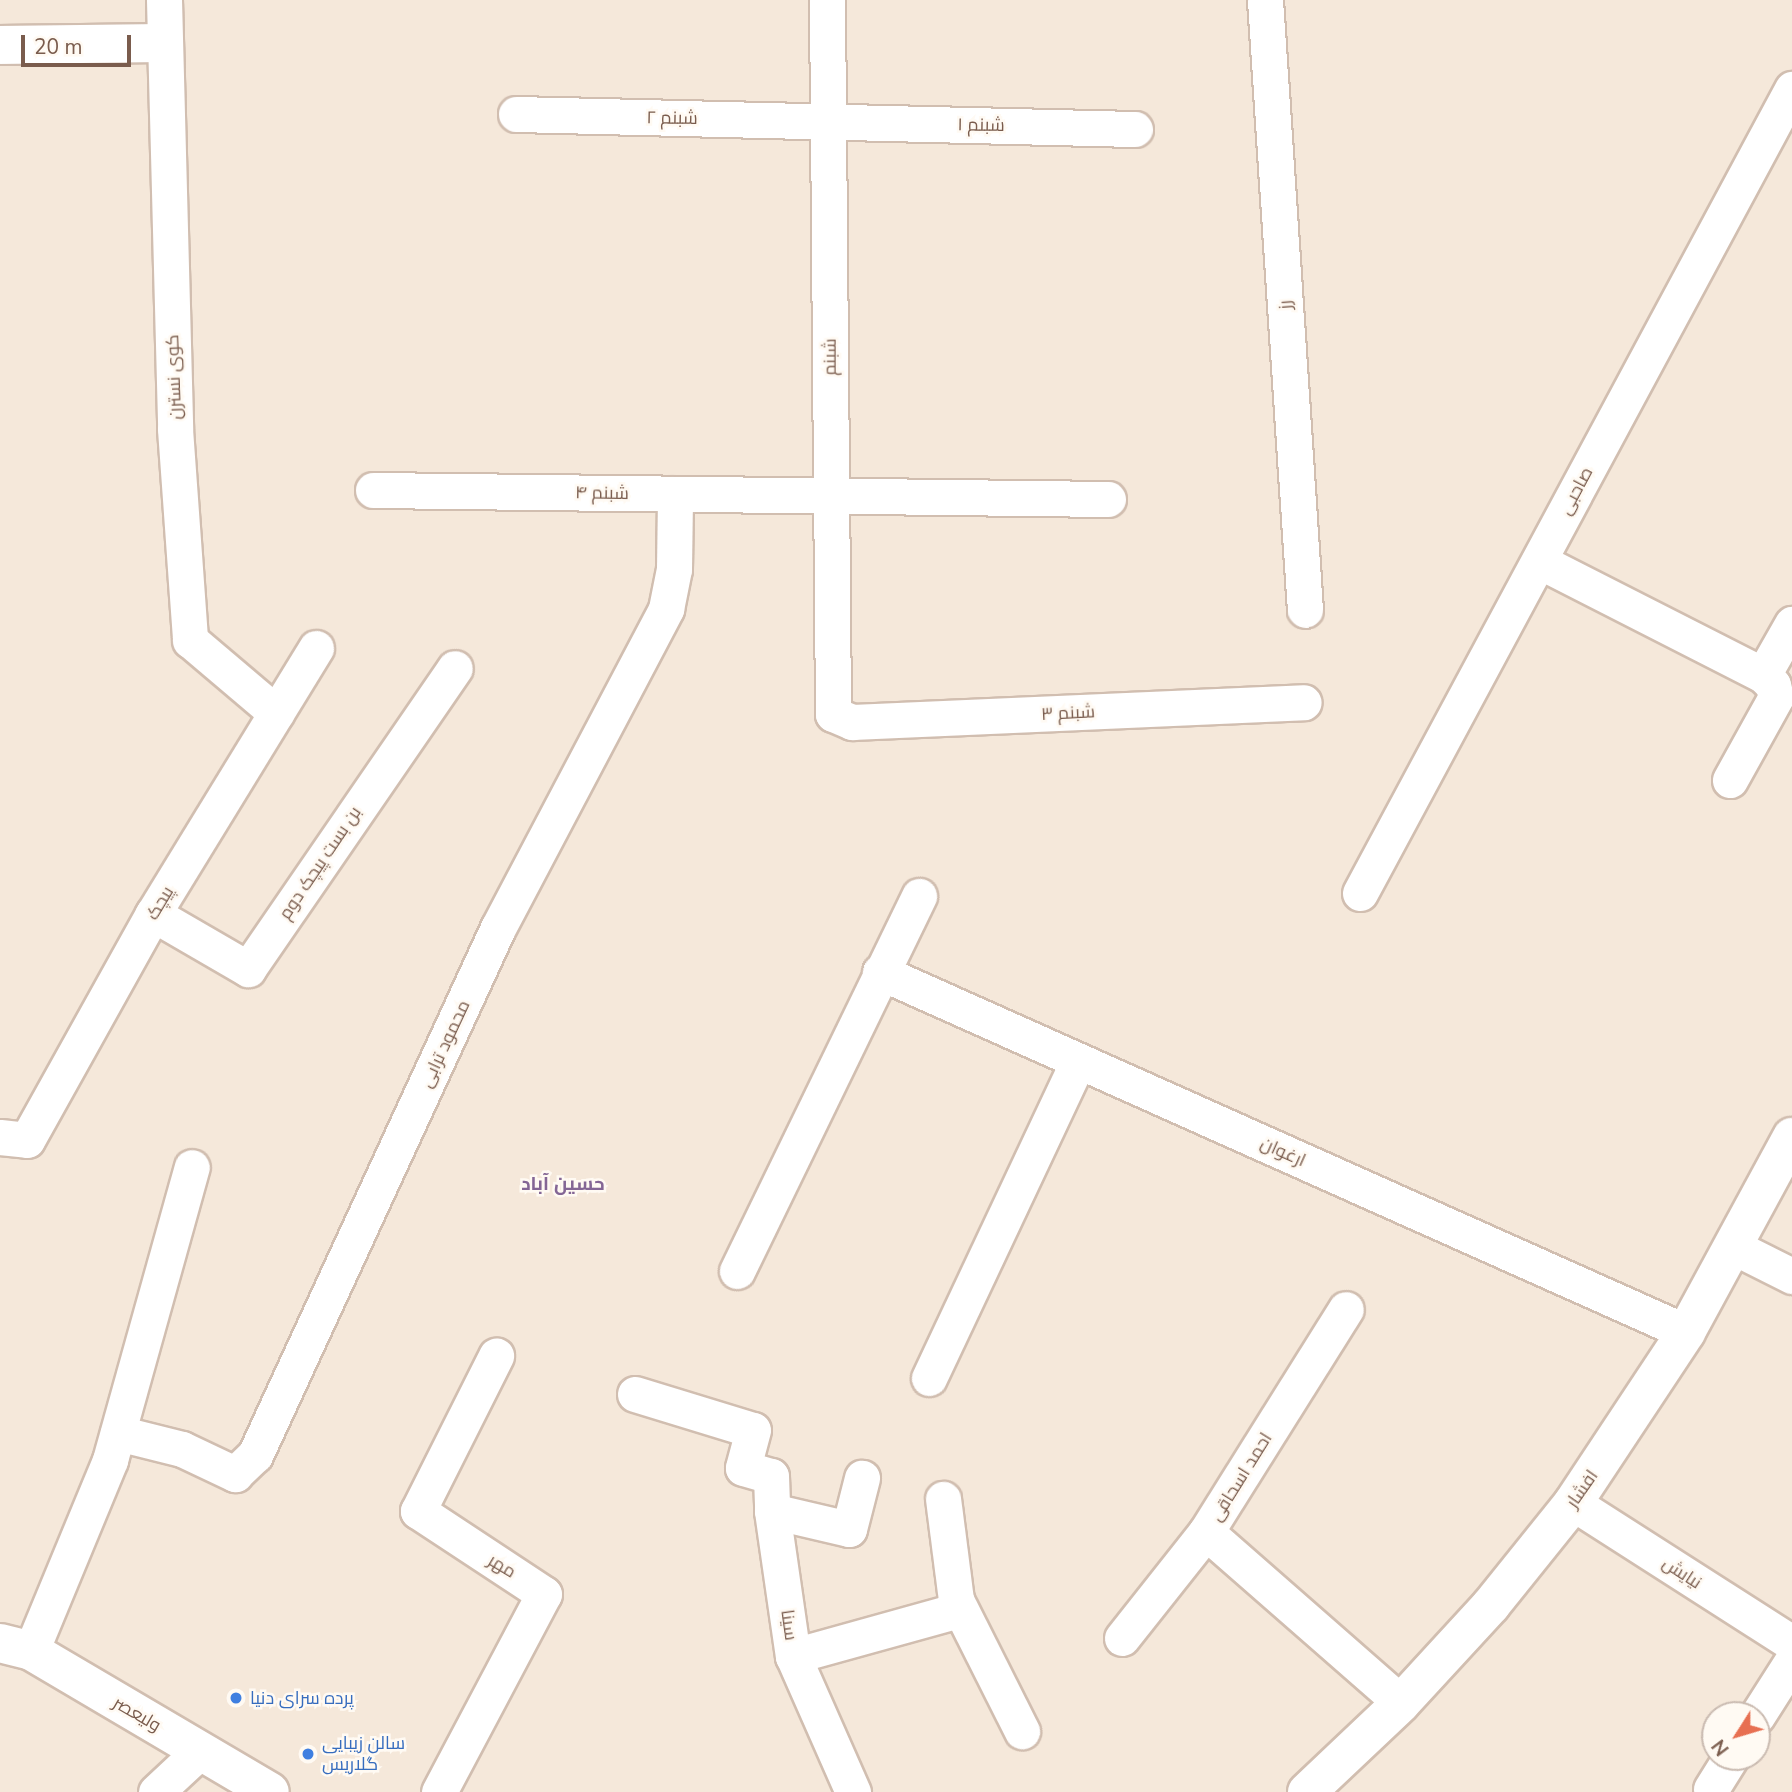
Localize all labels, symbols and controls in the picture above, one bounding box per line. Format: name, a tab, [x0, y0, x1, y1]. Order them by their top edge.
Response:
scale bar	[24, 21, 135, 65]
text: 20 m	[34, 33, 83, 61]
street label: شبنم ۲	[646, 107, 698, 129]
street label: شبنم ۱	[957, 114, 1005, 136]
street label: رز	[1274, 300, 1296, 310]
street label: کوی نسترن	[162, 334, 186, 420]
street label: شبنم	[819, 338, 841, 376]
street label: صاحبی	[1554, 463, 1598, 519]
street label: شبنم ۴	[575, 482, 629, 504]
street label: شبنم ۳	[1040, 701, 1096, 725]
street label: بن بست پیچک دوم	[274, 802, 366, 924]
street label: پیچک	[142, 882, 178, 924]
street label: محمود ترابی	[415, 997, 475, 1091]
street label: ارغوان	[1257, 1132, 1309, 1172]
district label: حسین آباد	[521, 1174, 605, 1196]
street label: احمد اسحاقی	[1205, 1429, 1277, 1525]
street label: افشار	[1561, 1466, 1603, 1512]
street label: مهر	[484, 1549, 520, 1583]
street label: نیایش	[1658, 1552, 1706, 1594]
street label: سینا	[776, 1608, 802, 1642]
place label: پرده سرای دنیا	[250, 1687, 354, 1709]
marker: پرده سرای دنیا	[228, 1690, 244, 1706]
street label: ولیعصر	[109, 1692, 165, 1736]
north arrow	[1701, 1701, 1771, 1771]
place label: سالن زیبایی گلاریس	[322, 1733, 405, 1776]
text: N	[1706, 1734, 1735, 1761]
marker: سالن زیبایی گلاریس	[300, 1746, 316, 1762]

